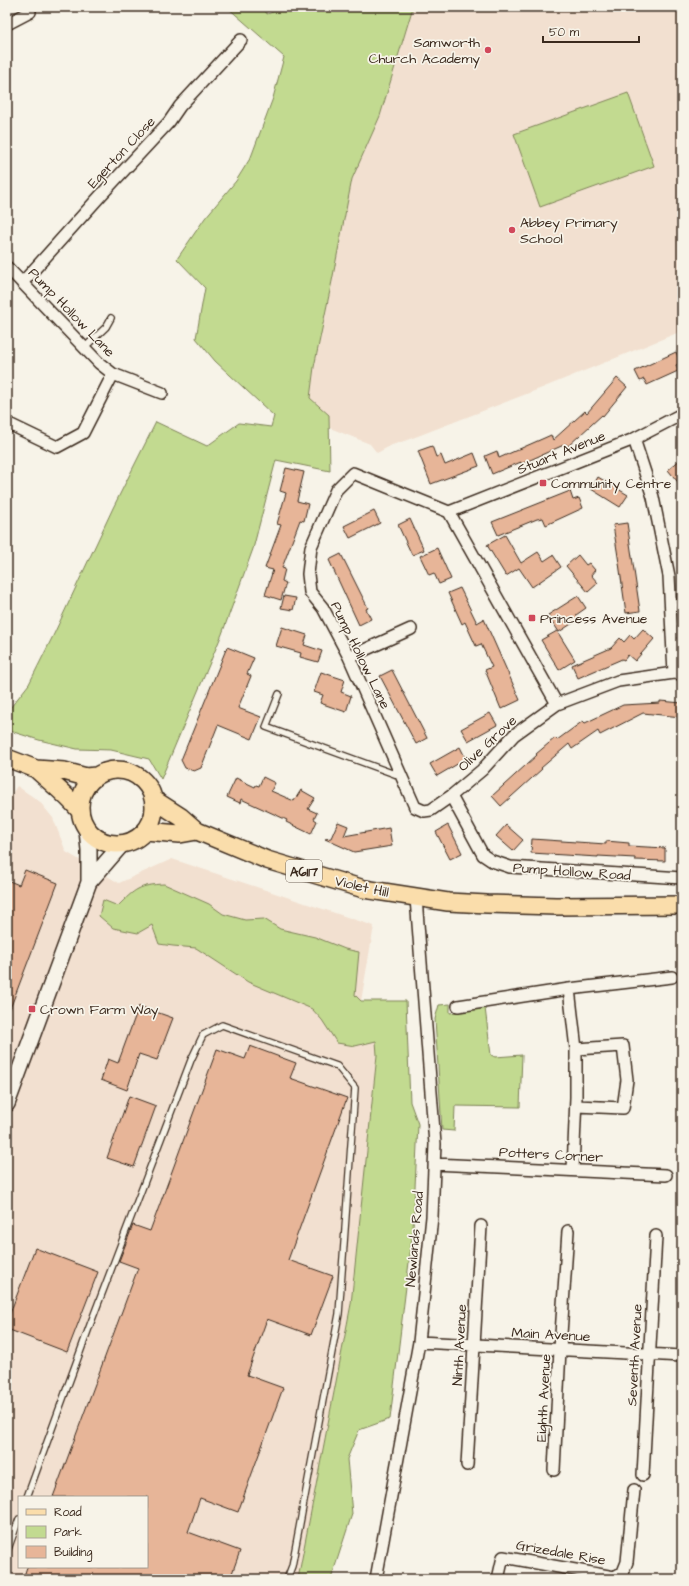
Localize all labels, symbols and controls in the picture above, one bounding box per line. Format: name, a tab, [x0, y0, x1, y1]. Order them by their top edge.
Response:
scale bar	[543, 18, 639, 44]
text: 50 m	[549, 24, 580, 41]
place label: Samworth Church Academy	[369, 33, 480, 69]
marker: Samworth Church Academy	[483, 45, 493, 55]
street label: Egerton Close	[83, 112, 161, 193]
place label: Abbey Primary School	[520, 213, 618, 249]
marker: Abbey Primary School	[507, 225, 517, 235]
street label: Pump Hollow Lane	[23, 264, 120, 362]
street label: Stuart Avenue	[514, 426, 609, 480]
place label: Community Centre	[551, 474, 672, 494]
marker: Community Centre	[538, 478, 548, 488]
street label: Pump Hollow Lane	[325, 598, 395, 713]
place label: Princess Avenue	[540, 609, 648, 629]
marker: Princess Avenue	[527, 613, 537, 623]
street label: Olive Grove	[454, 711, 522, 776]
street label: Pump Hollow Road	[512, 858, 632, 886]
road number: A6117	[286, 860, 322, 882]
street label: Violet Hill	[333, 871, 391, 903]
place label: Crown Farm Way	[40, 1000, 159, 1020]
marker: Crown Farm Way	[27, 1004, 37, 1014]
street label: Potters Corner	[499, 1142, 604, 1168]
street label: Newlands Road	[401, 1190, 429, 1288]
street label: Ninth Avenue	[448, 1303, 472, 1386]
street label: Seventh Avenue	[622, 1303, 648, 1407]
street label: Main Avenue	[511, 1323, 591, 1347]
street label: Eighth Avenue	[532, 1353, 556, 1443]
legend	[18, 1496, 148, 1568]
text: Road	[54, 1504, 82, 1521]
text: Park	[54, 1524, 82, 1541]
street label: Grizedale Rise	[515, 1535, 608, 1571]
text: Building	[54, 1544, 92, 1562]

